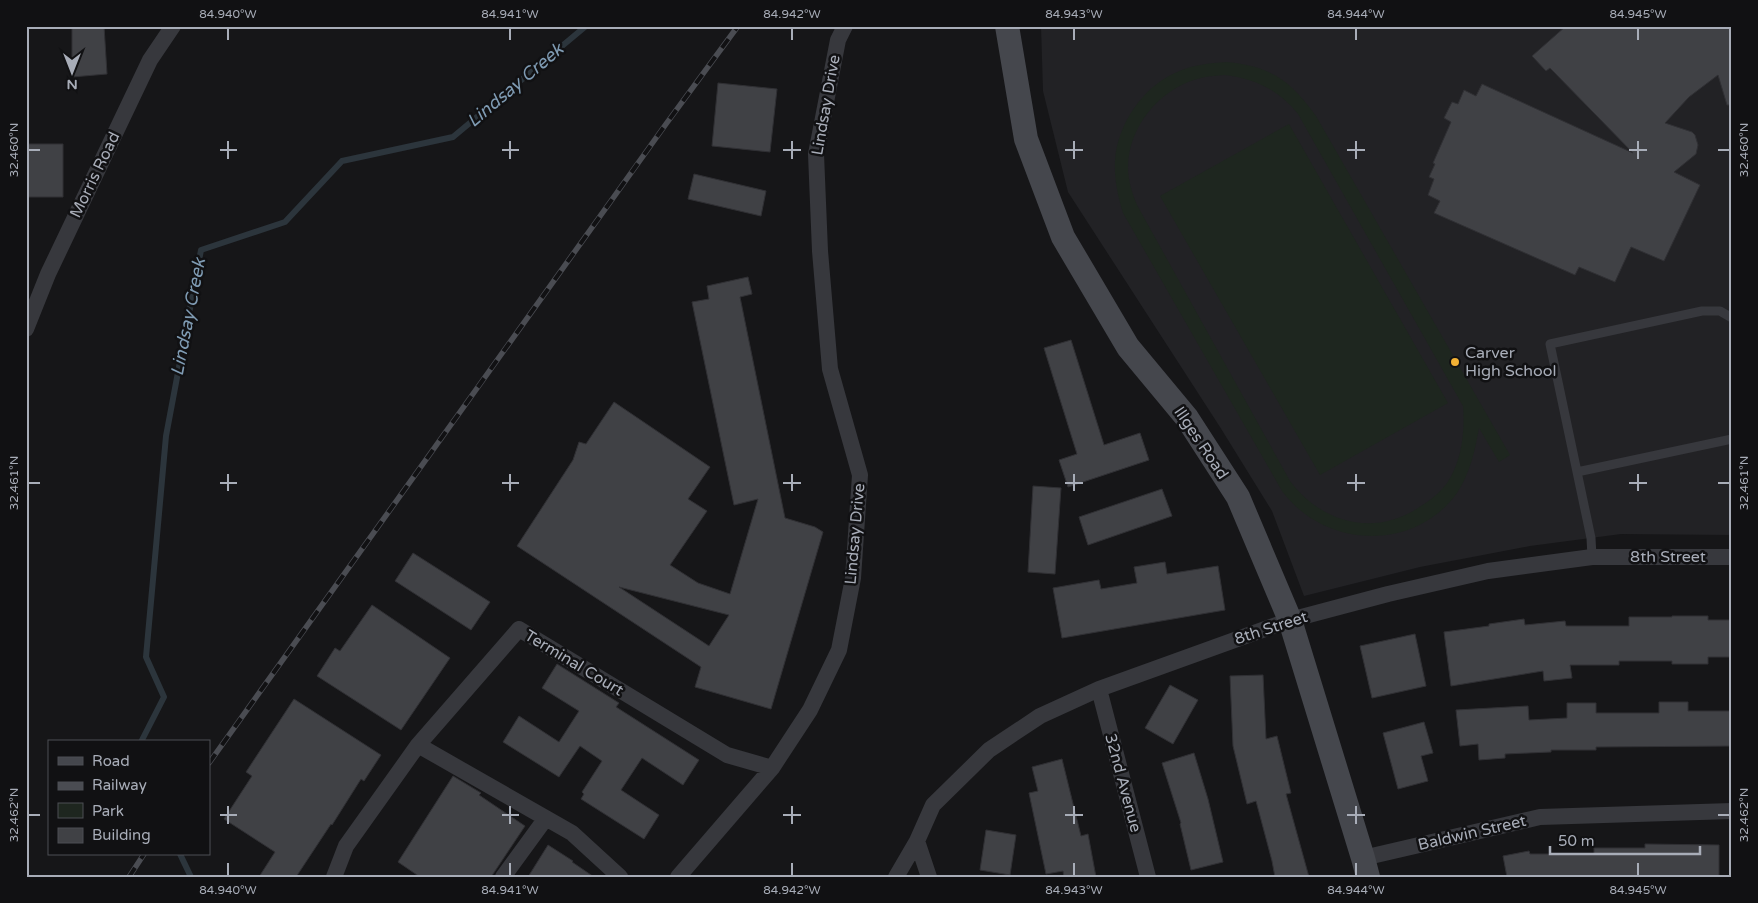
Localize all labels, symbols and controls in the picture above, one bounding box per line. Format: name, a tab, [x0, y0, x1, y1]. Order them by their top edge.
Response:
text: 84.940°W	[199, 7, 257, 21]
text: 84.941°W	[481, 7, 539, 21]
text: 84.942°W	[763, 7, 821, 21]
text: 84.943°W	[1045, 7, 1103, 21]
text: 84.944°W	[1327, 7, 1385, 21]
text: 84.945°W	[1609, 7, 1667, 21]
water label: Lindsay Creek	[462, 37, 569, 132]
north arrow	[48, 48, 98, 98]
street label: Lindsay Drive	[807, 53, 845, 157]
text: N	[66, 76, 78, 93]
text: 32.460°N	[7, 123, 21, 177]
text: 32.460°N	[1737, 123, 1751, 177]
street label: Morris Road	[66, 129, 124, 221]
water label: Lindsay Creek	[166, 255, 210, 378]
place label: Carver High School	[1465, 343, 1556, 381]
marker: Carver High School	[1449, 356, 1461, 368]
street label: Illges Road	[1169, 403, 1233, 483]
text: 32.461°N	[7, 456, 21, 510]
text: 32.461°N	[1737, 456, 1751, 510]
street label: Lindsay Drive	[841, 482, 869, 586]
street label: 8th Street	[1630, 547, 1706, 567]
street label: 8th Street	[1232, 607, 1310, 649]
street label: Terminal Court	[521, 626, 627, 700]
street label: 32nd Avenue	[1100, 731, 1146, 835]
legend	[48, 740, 210, 856]
text: Road	[92, 752, 130, 770]
text: Railway	[92, 776, 147, 794]
text: 32.462°N	[7, 788, 21, 842]
text: 32.462°N	[1737, 788, 1751, 842]
text: Park	[92, 802, 124, 820]
street label: Baldwin Street	[1416, 811, 1528, 855]
scale bar	[1550, 823, 1700, 855]
text: Building	[92, 826, 151, 844]
text: 50 m	[1558, 832, 1595, 850]
text: 84.940°W	[199, 883, 257, 897]
text: 84.941°W	[481, 883, 539, 897]
text: 84.942°W	[763, 883, 821, 897]
text: 84.943°W	[1045, 883, 1103, 897]
text: 84.944°W	[1327, 883, 1385, 897]
text: 84.945°W	[1609, 883, 1667, 897]

